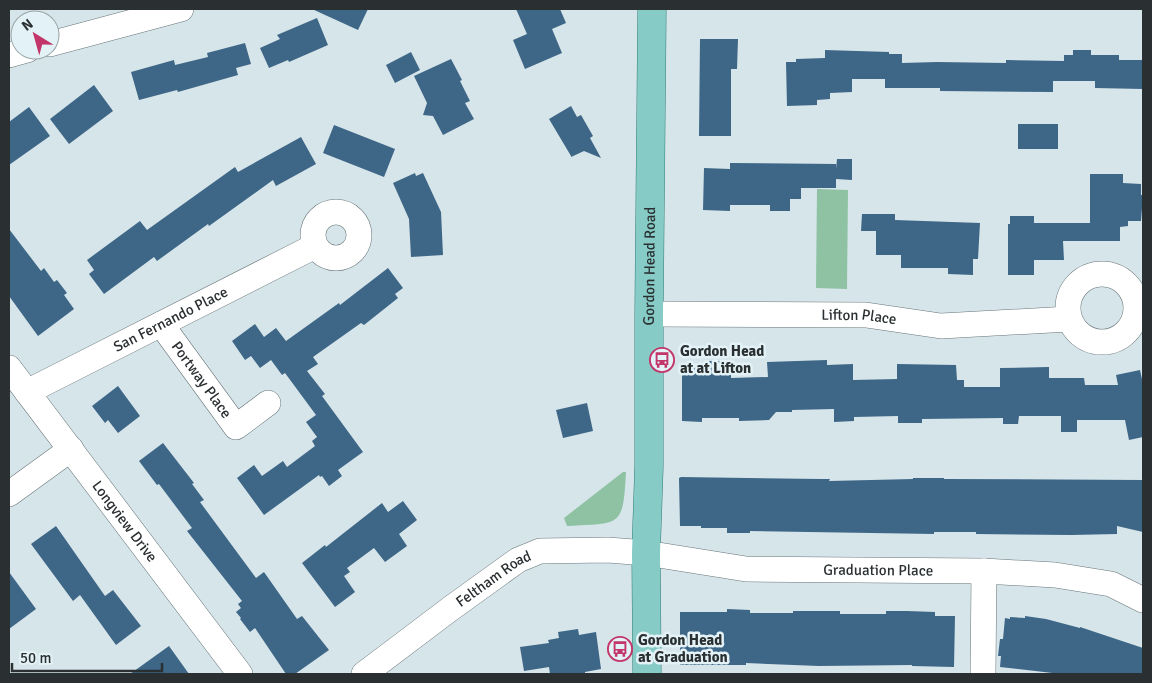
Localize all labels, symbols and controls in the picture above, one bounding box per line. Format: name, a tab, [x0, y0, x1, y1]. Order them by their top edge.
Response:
north arrow	[10, 10, 60, 60]
text: N	[18, 15, 36, 35]
street label: Gordon Head Road	[640, 207, 659, 325]
street label: San Fernando Place	[110, 283, 231, 356]
street label: Lifton Place	[821, 305, 898, 328]
street label: Portway Place	[168, 338, 236, 422]
place label: Gordon Head at at Lifton	[680, 342, 764, 377]
bus stop icon: Gordon Head at at Lifton	[649, 347, 675, 373]
street label: Longview Drive	[88, 477, 161, 565]
street label: Feltham Road	[452, 547, 534, 611]
street label: Graduation Place	[823, 561, 933, 580]
place label: Gordon Head at Graduation	[638, 631, 728, 666]
bus stop icon: Gordon Head at Graduation	[607, 636, 633, 662]
scale bar	[12, 640, 162, 672]
text: 50 m	[20, 649, 51, 667]

